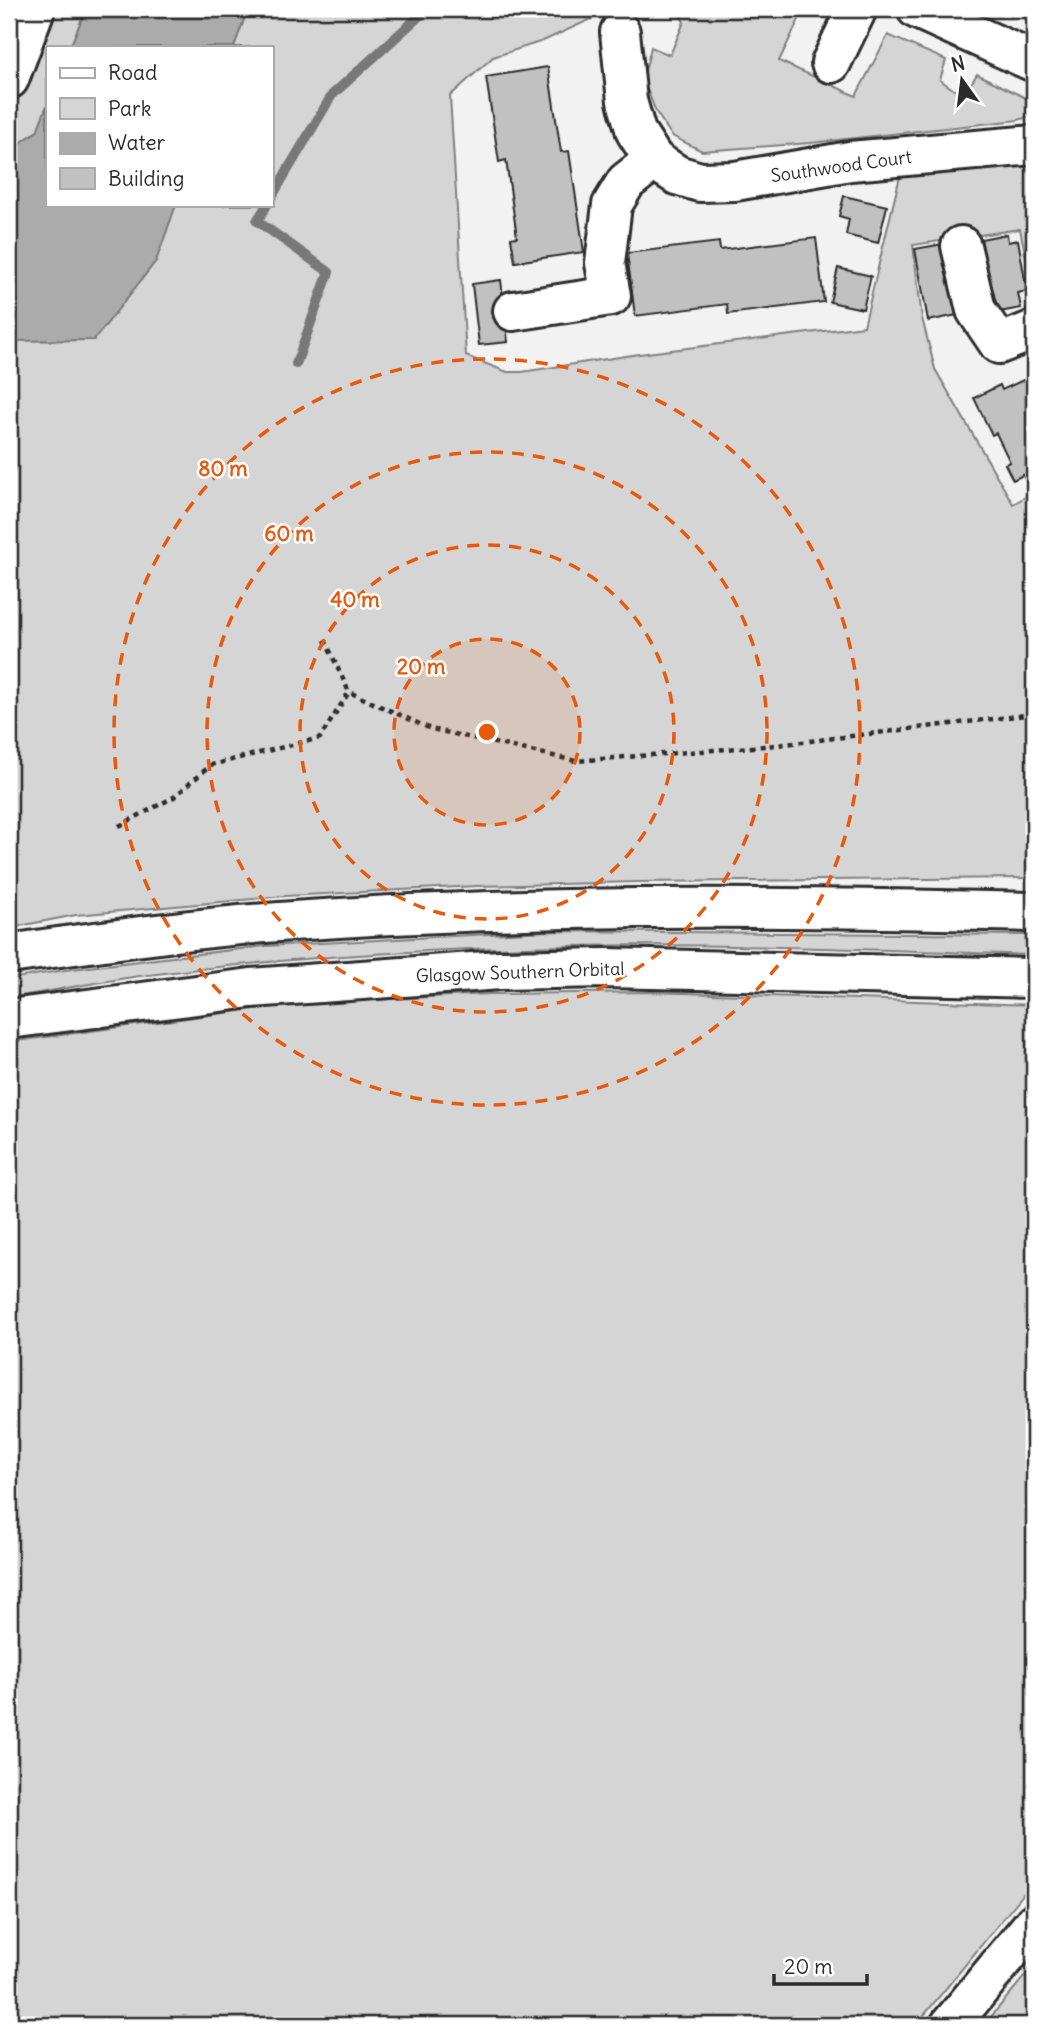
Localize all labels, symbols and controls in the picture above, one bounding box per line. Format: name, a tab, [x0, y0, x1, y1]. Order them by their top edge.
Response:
legend	[46, 46, 273, 206]
north arrow	[928, 46, 998, 116]
text: N	[949, 50, 967, 77]
text: Road	[108, 59, 157, 86]
text: Park	[108, 95, 151, 122]
text: Water	[108, 129, 166, 156]
street label: Southwood Court	[769, 145, 913, 187]
text: Building	[108, 165, 184, 192]
text: 80 m	[198, 455, 248, 482]
text: 60 m	[264, 520, 314, 547]
text: 40 m	[330, 586, 380, 613]
text: 20 m	[397, 653, 446, 680]
centre of rings	[475, 720, 499, 744]
street label: Glasgow Southern Orbital	[415, 957, 625, 987]
scale bar	[774, 1943, 866, 1987]
text: 20 m	[784, 1953, 833, 1980]

